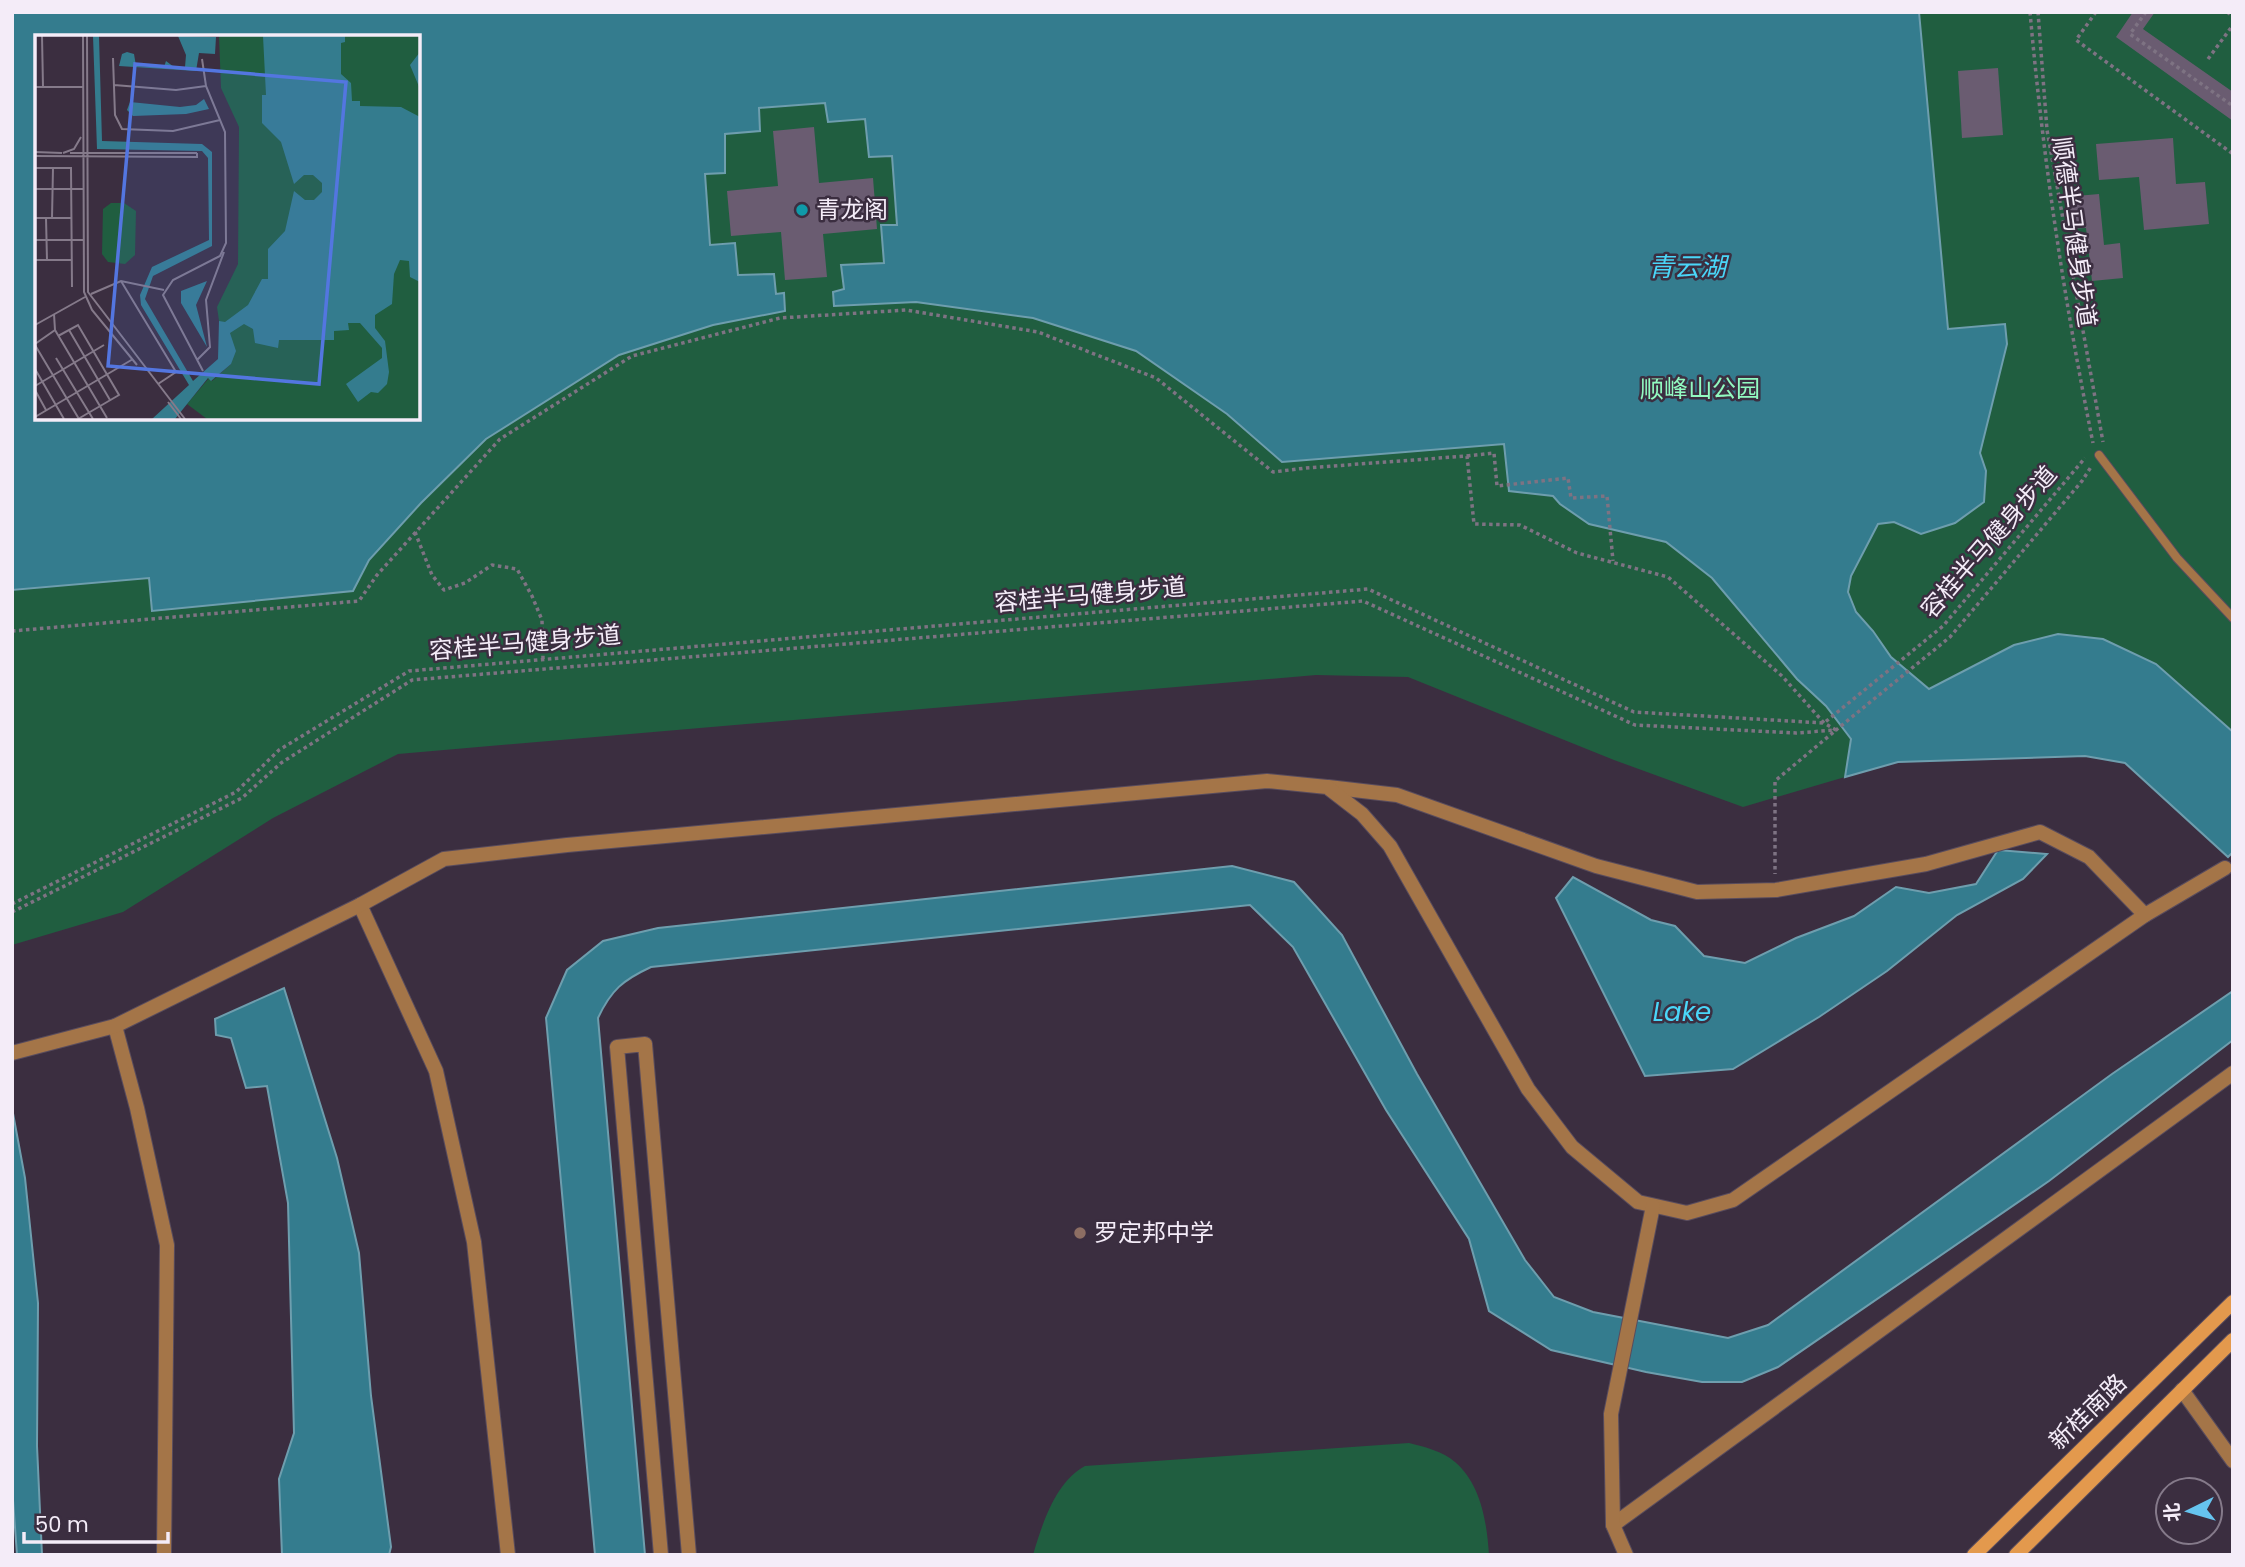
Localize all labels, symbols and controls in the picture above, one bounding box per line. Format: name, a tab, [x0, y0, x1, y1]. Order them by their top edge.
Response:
inset map	[35, 35, 420, 420]
street label: 顺德半马健身步道	[2045, 135, 2104, 329]
place label: 青龙阁	[816, 193, 888, 226]
marker: 青龙阁	[794, 202, 810, 218]
water label: 青云湖	[1648, 249, 1730, 285]
park label: 顺峰山公园	[1640, 372, 1760, 405]
street label: 容桂半马健身步道	[1913, 458, 2064, 625]
street label: 容桂半马健身步道	[993, 570, 1187, 619]
street label: 容桂半马健身步道	[428, 618, 622, 667]
water label: Lake	[1653, 994, 1711, 1030]
place label: 罗定邦中学	[1094, 1216, 1214, 1249]
marker: 罗定邦中学	[1072, 1225, 1088, 1241]
street label: 新桂南路	[2042, 1366, 2134, 1457]
north arrow	[2154, 1476, 2224, 1546]
scale bar	[24, 1500, 168, 1544]
text: 北	[2158, 1502, 2187, 1523]
text: 50 m	[35, 1510, 89, 1539]

